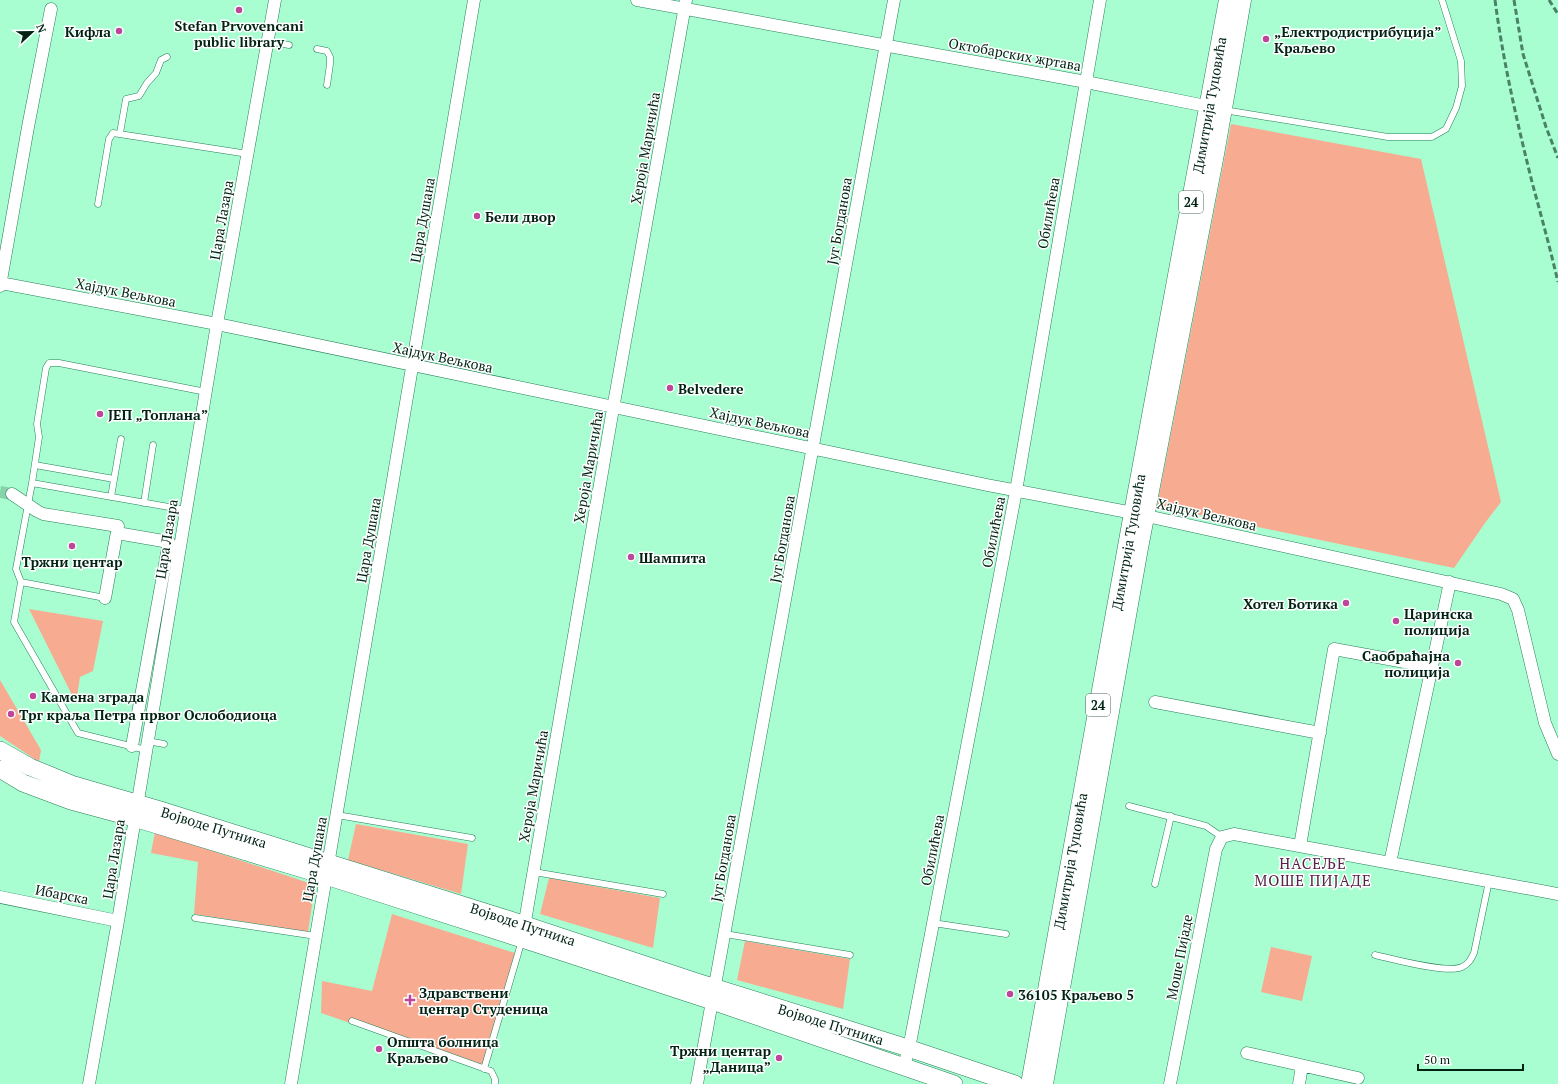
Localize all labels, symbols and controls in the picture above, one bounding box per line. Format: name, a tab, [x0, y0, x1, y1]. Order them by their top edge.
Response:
marker: Stefan Prvovencani public library	[234, 5, 244, 15]
north arrow	[12, 12, 52, 52]
place label: Stefan Prvovencani public library	[174, 16, 304, 51]
text: N	[33, 22, 50, 35]
place label: Кифла	[65, 22, 111, 41]
place label: „Електродистрибуција” Краљево	[1274, 22, 1441, 57]
marker: Кифла	[114, 26, 124, 36]
street label: Октобарских жртава	[947, 33, 1083, 75]
marker: „Електродистрибуција” Краљево	[1261, 34, 1271, 44]
street label: Димитрија Туцовића	[1188, 35, 1230, 175]
street label: Хероја Маричића	[626, 91, 664, 205]
street label: Цара Душана	[405, 176, 439, 264]
street label: Југ Богданова	[822, 176, 856, 266]
street label: Обилићева	[1032, 176, 1064, 250]
street label: Цара Лазара	[205, 179, 237, 261]
road number: 24	[1179, 191, 1203, 213]
place label: Бели двор	[485, 207, 556, 226]
marker: Бели двор	[472, 211, 482, 221]
street label: Хајдук Вељкова	[74, 273, 178, 311]
street label: Хајдук Вељкова	[391, 337, 495, 377]
place label: Belvedere	[678, 379, 744, 398]
marker: Belvedere	[665, 383, 675, 393]
street label: Хајдук Вељкова	[708, 402, 812, 442]
place label: ЈЕП „Топлана”	[108, 405, 208, 424]
marker: ЈЕП „Топлана”	[95, 409, 105, 419]
street label: Хероја Маричића	[569, 410, 607, 524]
street label: Димитрија Туцовића	[1107, 472, 1149, 612]
street label: Хајдук Вељкова	[1155, 493, 1259, 535]
street label: Југ Богданова	[765, 494, 799, 584]
street label: Обилићева	[977, 495, 1009, 569]
street label: Цара Душана	[351, 496, 385, 584]
street label: Цара Лазара	[150, 498, 182, 580]
marker: Тржни центар	[67, 541, 77, 551]
place label: Шампита	[639, 548, 706, 567]
place label: Тржни центар	[22, 552, 123, 571]
marker: Шампита	[626, 552, 636, 562]
place label: Хотел Ботика	[1243, 594, 1338, 613]
marker: Хотел Ботика	[1341, 598, 1351, 608]
place label: Царинска полиција	[1404, 604, 1473, 639]
marker: Царинска полиција	[1391, 616, 1401, 626]
place label: Саобраћајна полиција	[1362, 646, 1450, 681]
marker: Саобраћајна полиција	[1453, 658, 1463, 668]
place label: Камена зграда	[41, 687, 145, 706]
marker: Камена зграда	[28, 691, 38, 701]
road number: 24	[1086, 694, 1110, 716]
place label: Трг краља Петра првог Ослободиоца	[19, 705, 277, 724]
marker: Трг краља Петра првог Ослободиоца	[6, 709, 16, 719]
street label: Хероја Маричића	[514, 729, 552, 843]
street label: Димитрија Туцовића	[1049, 791, 1091, 931]
street label: Војводе Путника	[159, 802, 269, 852]
street label: Југ Богданова	[706, 813, 740, 903]
street label: Обилићева	[916, 813, 948, 887]
street label: Цара Душана	[297, 815, 331, 903]
street label: Цара Лазара	[97, 818, 129, 900]
district label: НАСЕЉЕ МОШЕ ПИЈАДЕ	[1254, 853, 1372, 890]
street label: Ибарска	[34, 880, 90, 908]
street label: Војводе Путника	[468, 898, 578, 950]
street label: Моше Пијаде	[1161, 913, 1197, 1001]
place label: Здравствени центар Студеница	[419, 983, 549, 1018]
place label: 36105 Краљево 5	[1018, 985, 1134, 1004]
marker: 36105 Краљево 5	[1005, 989, 1015, 999]
marker: Здравствени центар Студеница	[404, 994, 416, 1006]
street label: Војводе Путника	[776, 999, 886, 1049]
place label: Општа болница Краљево	[387, 1032, 499, 1067]
place label: Тржни центар „Даница”	[670, 1041, 771, 1076]
marker: Општа болница Краљево	[374, 1044, 384, 1054]
scale bar	[1418, 1046, 1523, 1072]
text: 50 m	[1424, 1052, 1451, 1067]
marker: Тржни центар „Даница”	[774, 1053, 784, 1063]

